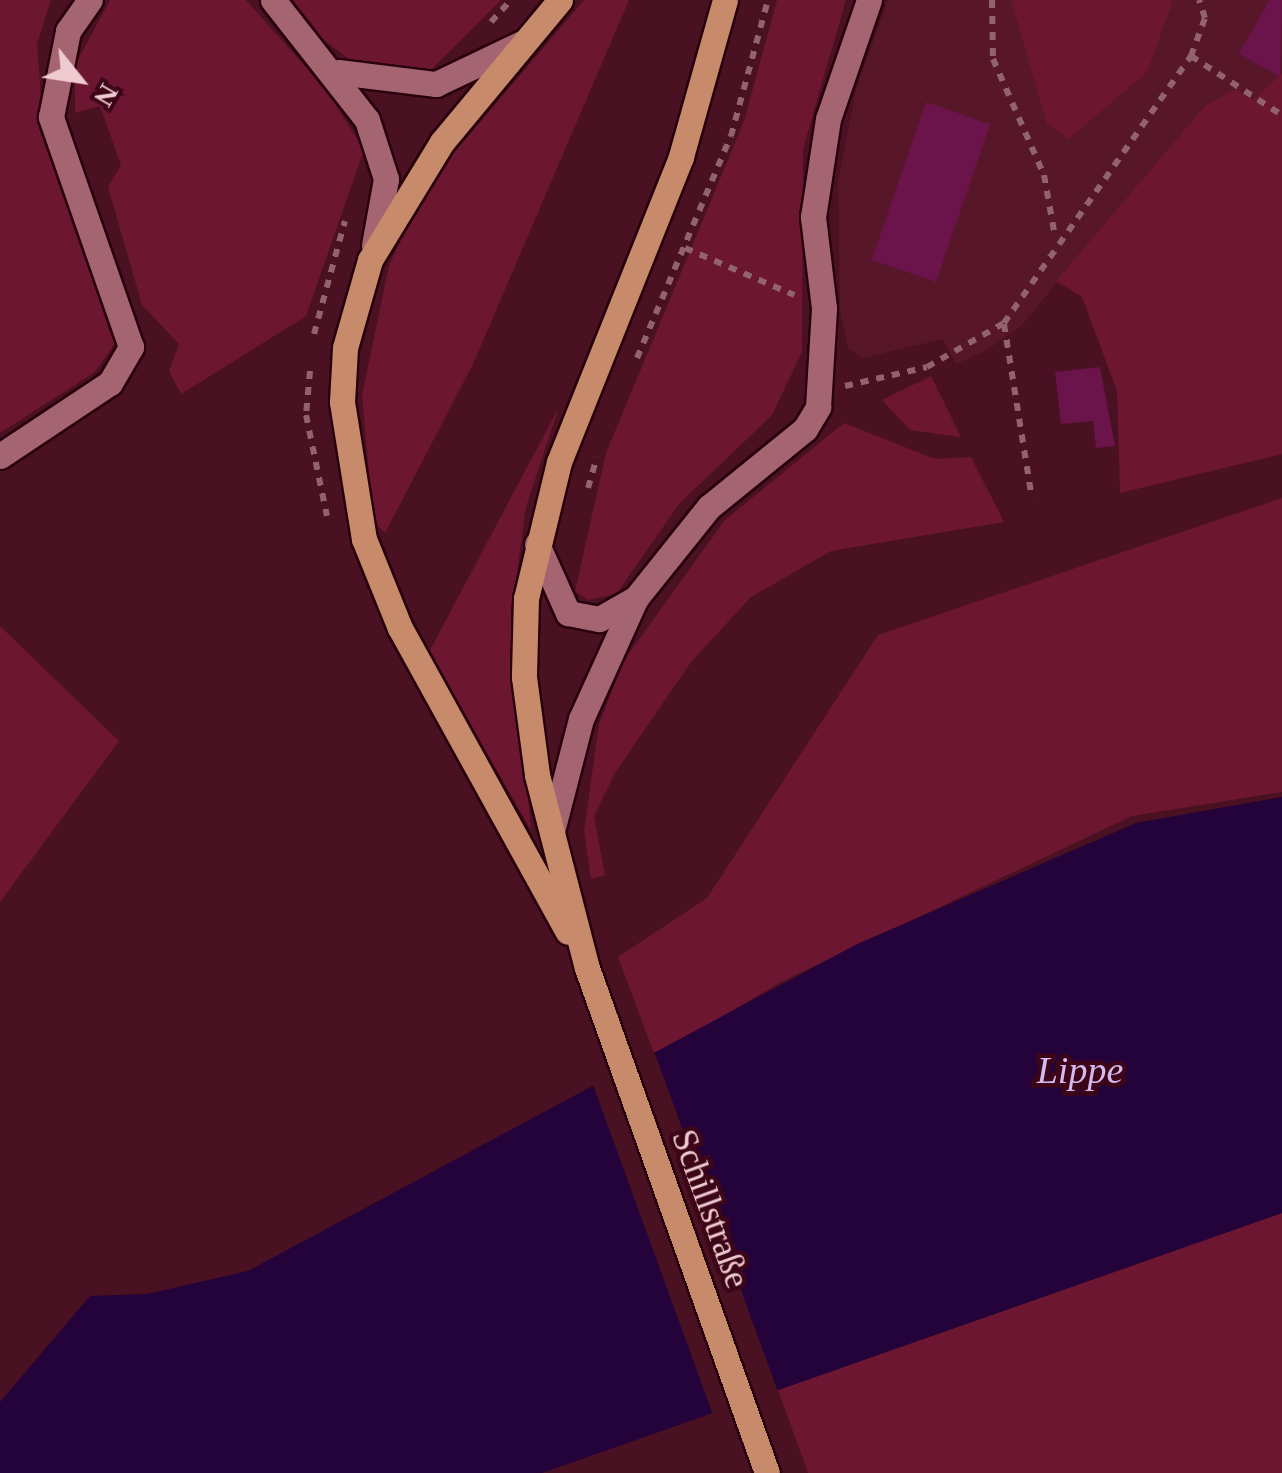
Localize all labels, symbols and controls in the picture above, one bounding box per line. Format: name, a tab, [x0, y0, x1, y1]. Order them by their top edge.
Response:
north arrow	[30, 30, 130, 130]
text: N	[88, 79, 125, 112]
water label: Lippe	[1037, 1048, 1123, 1094]
street label: Schillstraße	[662, 1124, 758, 1294]

